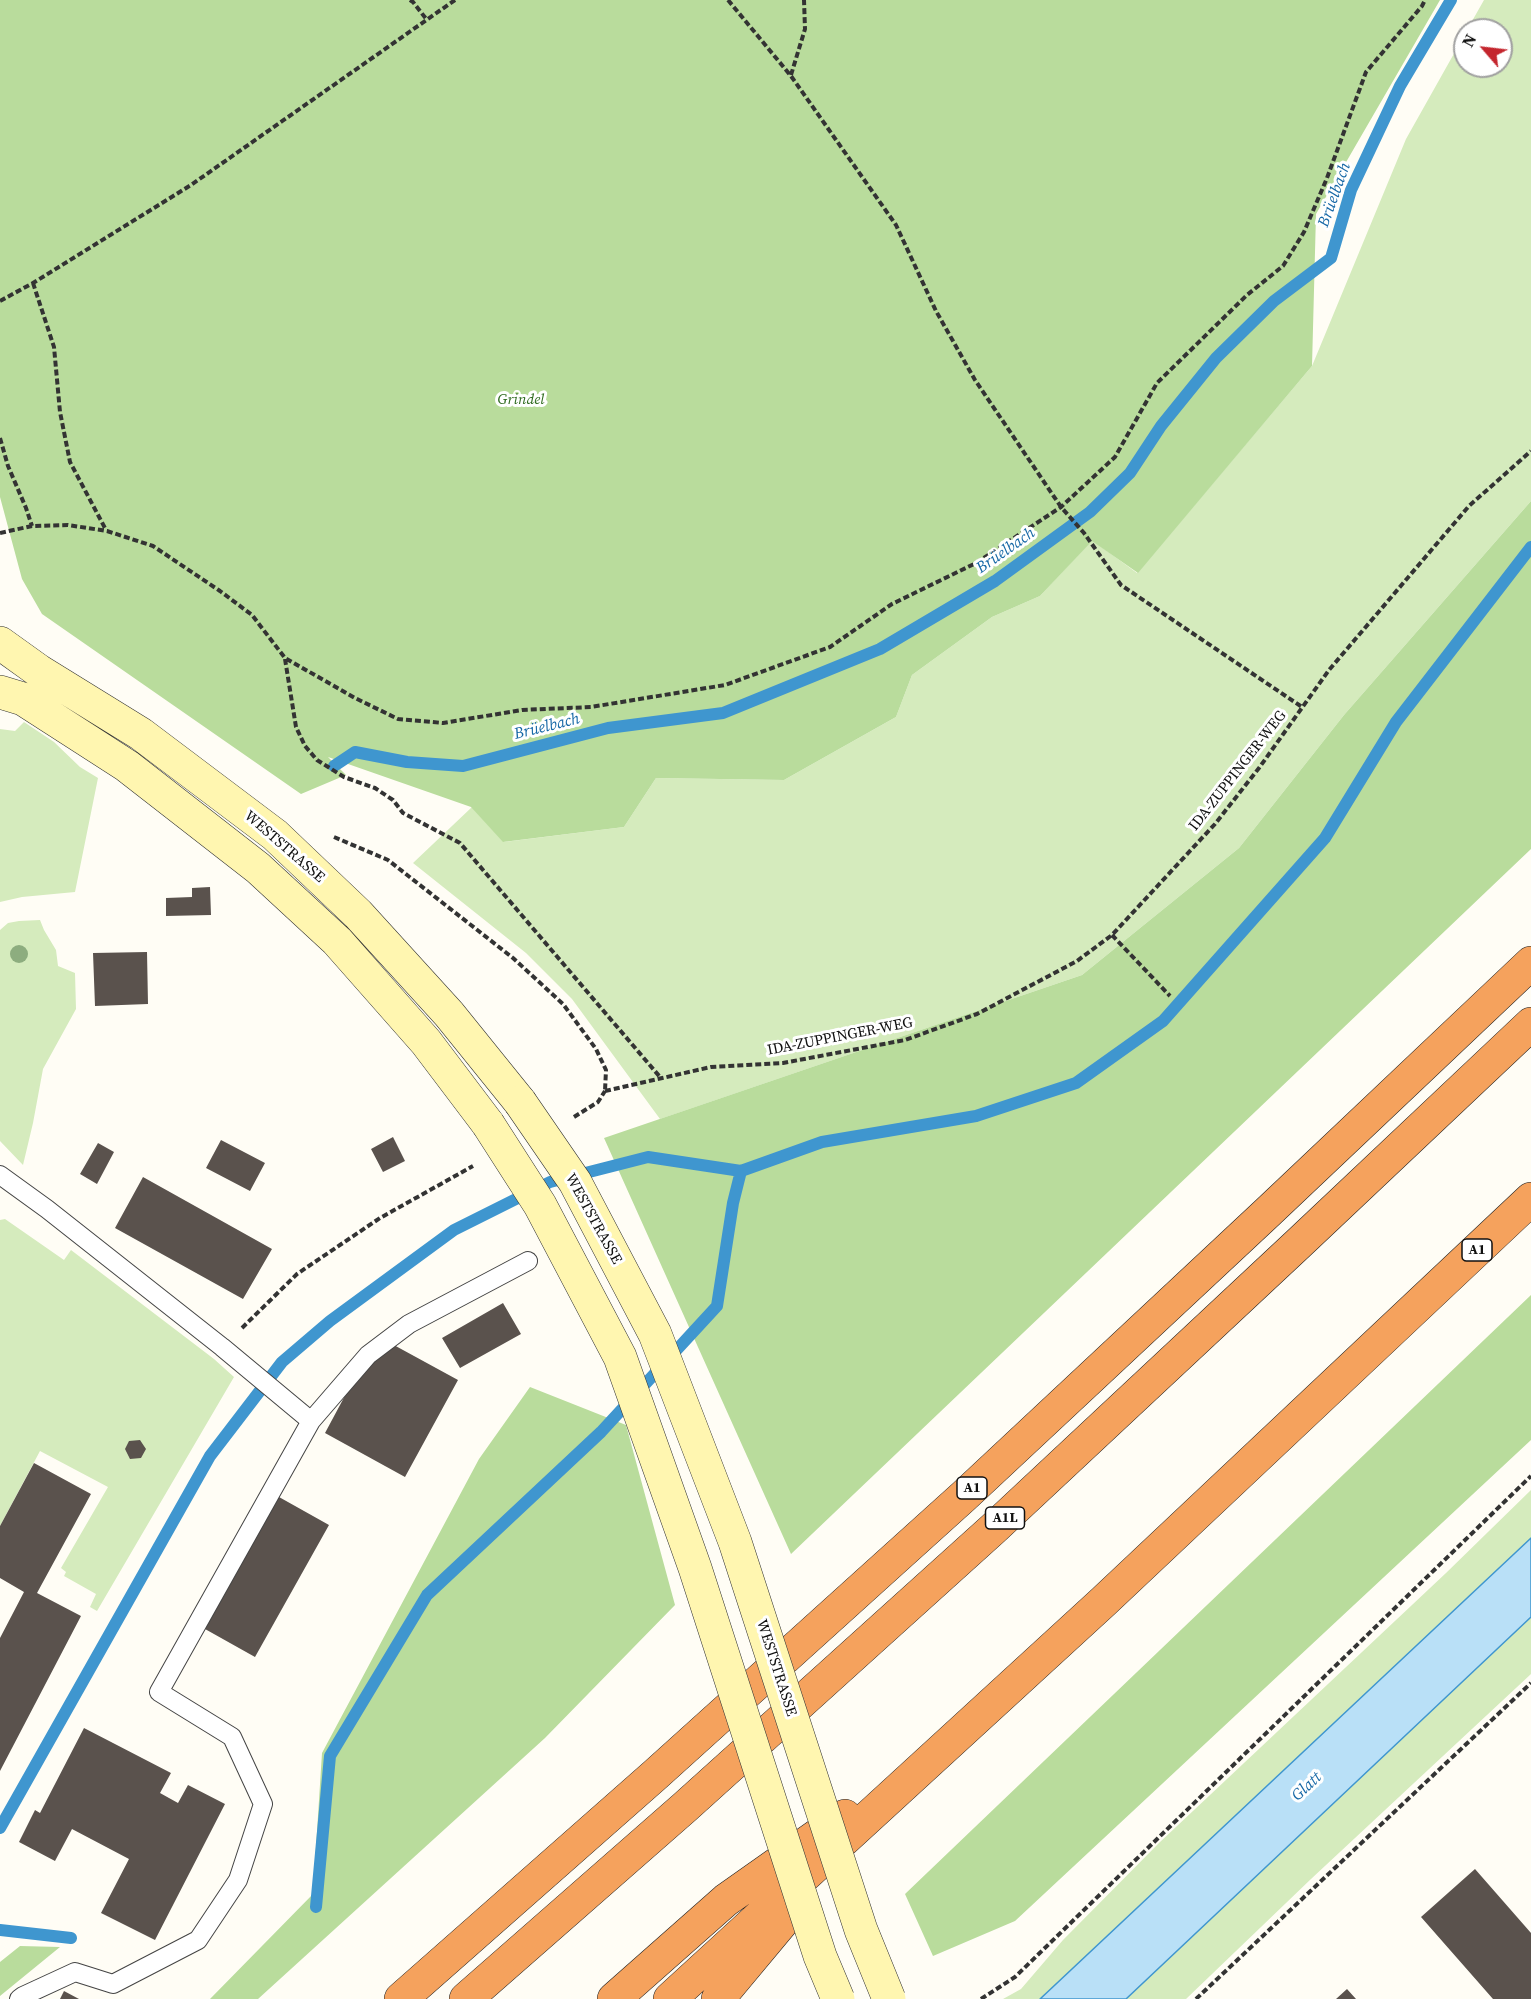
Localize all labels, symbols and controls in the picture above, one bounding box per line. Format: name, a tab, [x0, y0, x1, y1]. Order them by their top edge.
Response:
north arrow	[1453, 18, 1513, 78]
text: N	[1456, 30, 1481, 51]
water label: Brüelbach	[1315, 160, 1355, 230]
park label: Grindel	[498, 391, 544, 409]
water label: Brüelbach	[973, 524, 1039, 578]
street label: IDA-ZUPPINGER-WEG	[1185, 707, 1291, 835]
water label: Brüelbach	[512, 710, 582, 744]
street label: WESTSTRASSE	[240, 807, 328, 887]
street label: IDA-ZUPPINGER-WEG	[766, 1014, 914, 1060]
street label: WESTSTRASSE	[561, 1171, 625, 1267]
road number: A1	[1462, 1239, 1492, 1261]
road number: A1	[957, 1477, 987, 1499]
road number: A1L	[986, 1507, 1024, 1529]
street label: WESTSTRASSE	[752, 1617, 800, 1719]
water label: Glatt	[1288, 1768, 1326, 1806]

